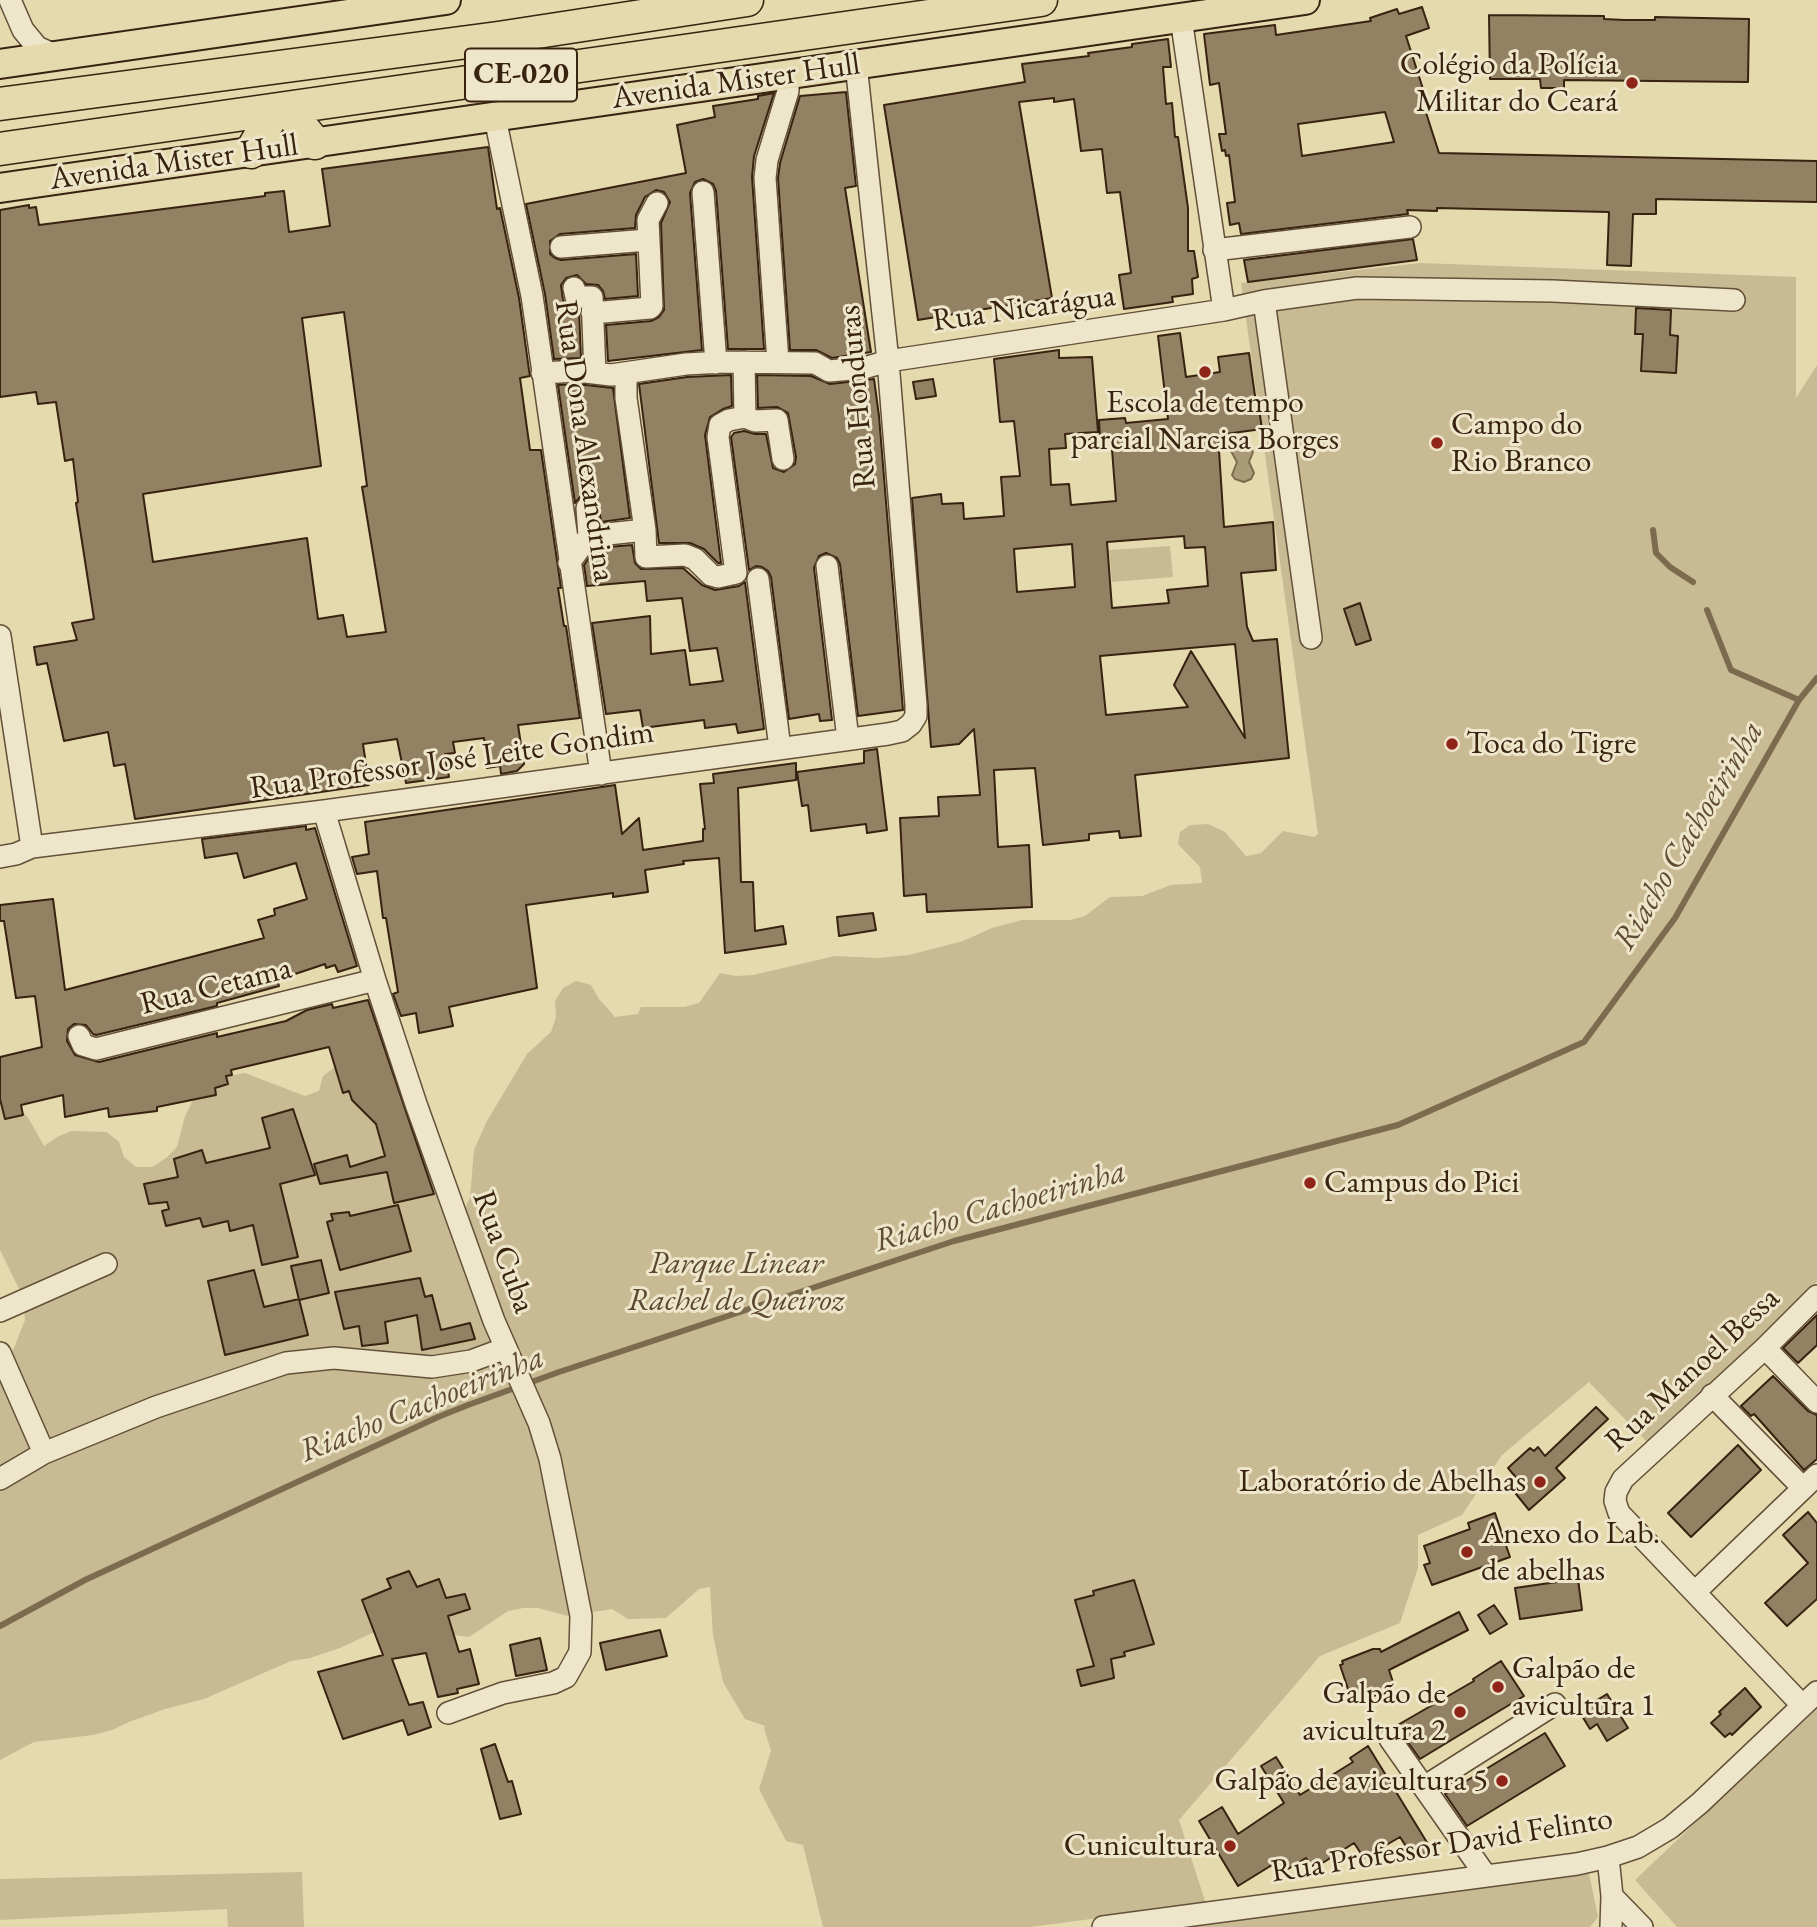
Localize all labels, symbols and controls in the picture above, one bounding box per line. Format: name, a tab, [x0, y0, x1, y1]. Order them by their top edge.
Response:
street label: Avenida Mister Hull	[609, 46, 863, 118]
place label: Colégio da Polícia Militar do Ceará	[1400, 46, 1618, 121]
road number: CE-020	[465, 48, 577, 102]
marker: Colégio da Polícia Militar do Ceará	[1624, 75, 1640, 91]
street label: Avenida Mister Hull	[47, 127, 301, 199]
street label: Rua Nicarágua	[930, 277, 1118, 341]
street label: Rua Dona Alexandrina	[545, 298, 623, 584]
street label: Rua Honduras	[831, 304, 885, 490]
marker: Escola de tempo parcial Narcisa Borges	[1197, 364, 1213, 380]
place label: Escola de tempo parcial Narcisa Borges	[1071, 384, 1339, 459]
place label: Campo do Rio Branco	[1451, 406, 1591, 481]
marker: Campo do Rio Branco	[1429, 435, 1445, 451]
street label: Rua Professor José Leite Gondim	[248, 714, 656, 808]
water label: Riacho Cachoeirinha	[1605, 714, 1773, 958]
place label: Toca do Tigre	[1466, 725, 1636, 763]
marker: Toca do Tigre	[1444, 736, 1460, 752]
street label: Rua Cetama	[136, 950, 296, 1024]
water label: Riacho Cachoeirinha	[870, 1152, 1130, 1262]
place label: Campus do Pici	[1324, 1164, 1519, 1202]
marker: Campus do Pici	[1302, 1175, 1318, 1191]
street label: Rua Cuba	[463, 1186, 543, 1318]
park label: Parque Linear Rachel de Queiroz	[627, 1245, 845, 1320]
street label: Rua Manoel Bessa	[1598, 1280, 1788, 1460]
water label: Riacho Cachoeirinha	[294, 1338, 550, 1472]
place label: Laboratório de Abelhas	[1239, 1463, 1526, 1501]
marker: Laboratório de Abelhas	[1532, 1474, 1548, 1490]
place label: Anexo do Lab. de abelhas	[1481, 1515, 1660, 1590]
marker: Anexo do Lab. de abelhas	[1459, 1544, 1475, 1560]
place label: Galpão de avicultura 1	[1512, 1650, 1656, 1725]
place label: Galpão de avicultura 2	[1302, 1675, 1446, 1750]
marker: Galpão de avicultura 1	[1490, 1679, 1506, 1695]
marker: Galpão de avicultura 2	[1452, 1704, 1468, 1720]
place label: Galpão de avicultura 5	[1214, 1762, 1488, 1800]
marker: Galpão de avicultura 5	[1494, 1773, 1510, 1789]
street label: Rua Professor David Felinto	[1268, 1800, 1616, 1892]
place label: Cunicultura	[1064, 1827, 1216, 1865]
marker: Cunicultura	[1222, 1838, 1238, 1854]

